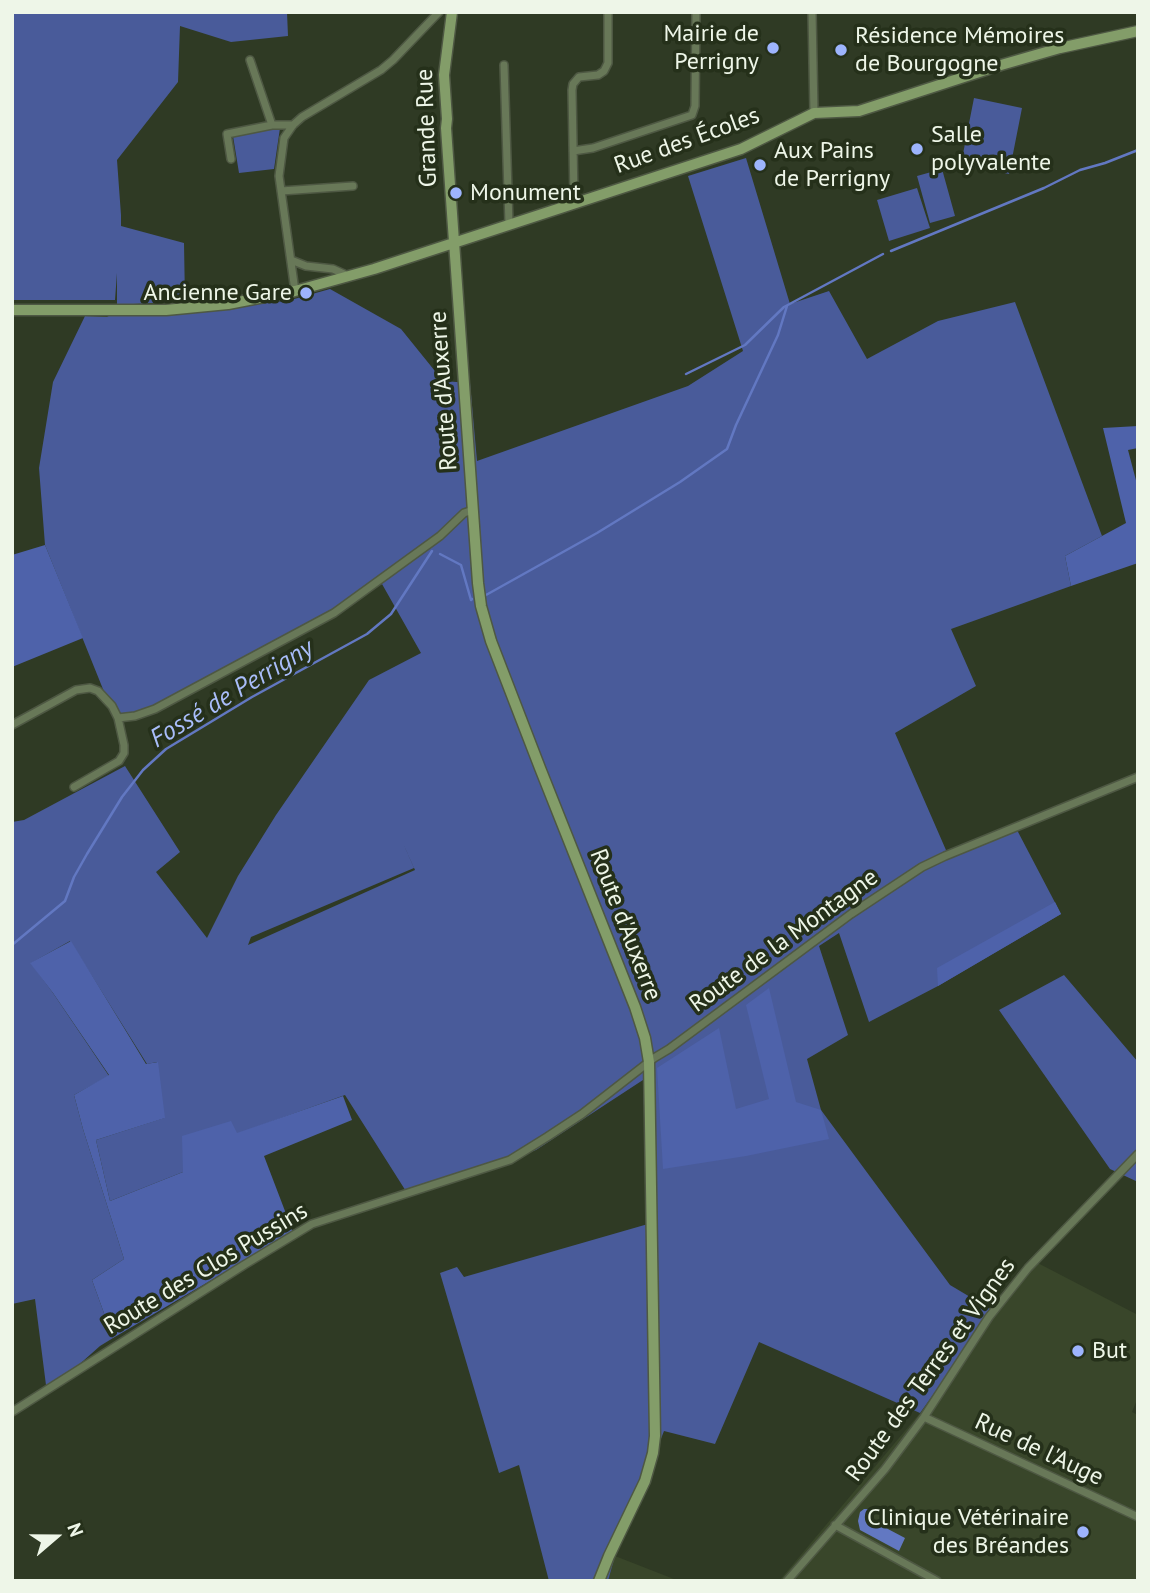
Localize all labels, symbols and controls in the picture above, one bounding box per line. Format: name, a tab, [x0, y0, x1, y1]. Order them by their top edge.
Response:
place label: Mairie de Perrigny	[663, 20, 759, 76]
place label: Résidence Mémoires de Bourgogne	[855, 22, 1064, 78]
marker: Mairie de Perrigny	[765, 40, 781, 56]
marker: Résidence Mémoires de Bourgogne	[833, 42, 849, 58]
street label: Grande Rue	[411, 68, 443, 188]
street label: Rue des Écoles	[610, 101, 764, 181]
place label: Salle polyvalente	[931, 121, 1051, 177]
place label: Aux Pains de Perrigny	[774, 137, 890, 193]
marker: Salle polyvalente	[909, 141, 925, 157]
marker: Aux Pains de Perrigny	[752, 157, 768, 173]
place label: Monument	[470, 179, 581, 207]
marker: Monument	[448, 185, 464, 201]
place label: Ancienne Gare	[144, 279, 292, 307]
marker: Ancienne Gare	[298, 285, 314, 301]
street label: Route d'Auxerre	[424, 310, 464, 472]
water label: Fossé de Perrigny	[145, 633, 319, 755]
street label: Route d'Auxerre	[583, 845, 667, 1005]
street label: Route de la Montagne	[684, 863, 884, 1019]
street label: Route des Clos Pussins	[99, 1197, 313, 1341]
street label: Route des Terres et Vignes	[840, 1252, 1022, 1488]
place label: But	[1092, 1337, 1127, 1365]
marker: But	[1070, 1343, 1086, 1359]
street label: Rue de l'Auge	[970, 1408, 1108, 1492]
north arrow	[21, 1502, 91, 1572]
place label: Clinique Vétérinaire des Bréandes	[867, 1504, 1069, 1560]
text: N	[62, 1520, 89, 1540]
marker: Clinique Vétérinaire des Bréandes	[1075, 1524, 1091, 1540]

